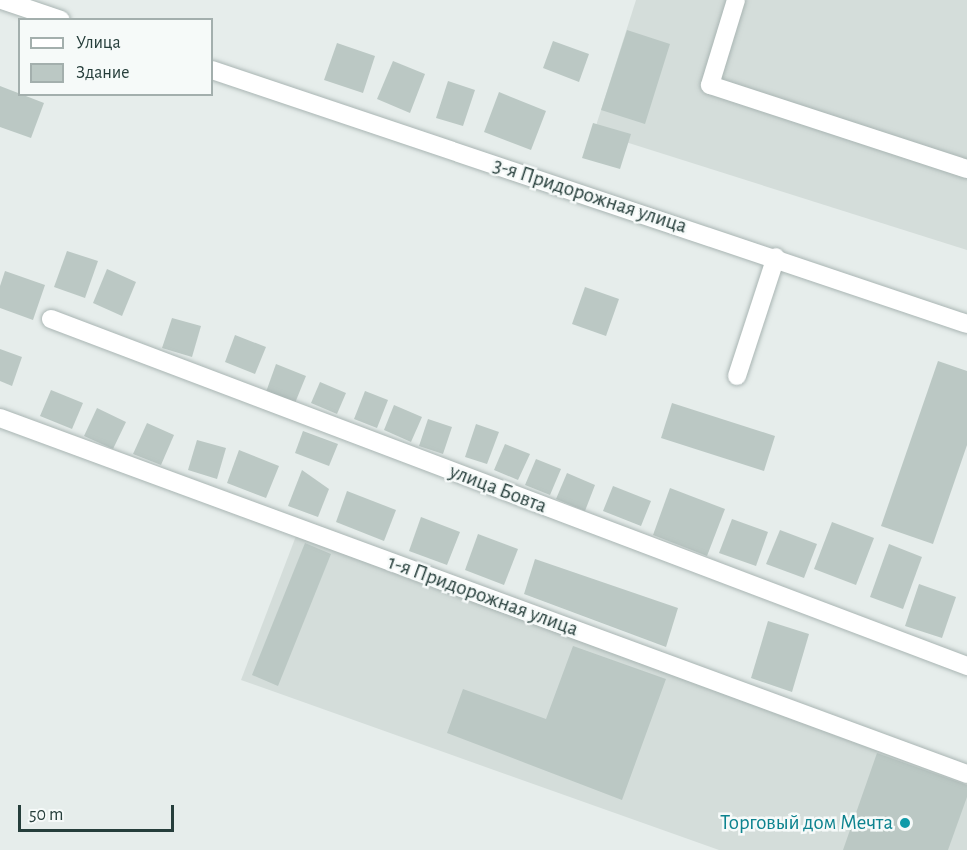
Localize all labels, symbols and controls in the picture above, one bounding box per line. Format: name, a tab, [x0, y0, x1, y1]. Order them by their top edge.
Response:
legend	[18, 18, 213, 96]
text: Улица	[76, 34, 121, 52]
text: Здание	[76, 64, 130, 82]
street label: 3-я Придорожная улица	[490, 153, 690, 239]
street label: улица Бовта	[446, 459, 550, 519]
street label: 1-я Придорожная улица	[384, 550, 582, 642]
scale bar	[21, 793, 177, 831]
text: 50 m	[29, 806, 63, 824]
place label: Торговый дом Мечта	[720, 810, 893, 836]
marker: Торговый дом Мечта	[898, 816, 912, 830]

